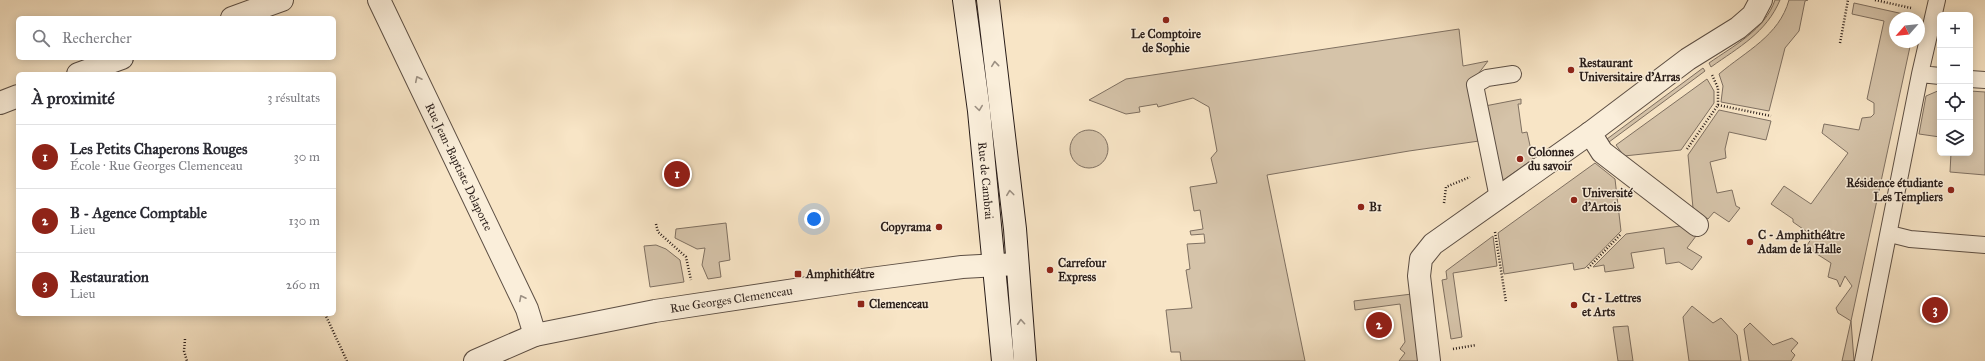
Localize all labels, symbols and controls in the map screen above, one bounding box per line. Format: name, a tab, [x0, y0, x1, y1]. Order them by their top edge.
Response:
north arrow	[1889, 12, 1925, 48]
map controls	[1937, 12, 1973, 156]
button: +	[1937, 12, 1973, 48]
marker: Le Comptoire de Sophie	[1161, 15, 1171, 25]
search box	[16, 16, 336, 60]
icon: search	[30, 27, 52, 49]
place label: Le Comptoire de Sophie	[1131, 27, 1201, 56]
text: Rechercher	[62, 29, 132, 47]
button: −	[1937, 48, 1973, 84]
place label: Restaurant Universitaire d'Arras	[1579, 56, 1681, 84]
one-way arrow	[991, 60, 1000, 67]
marker: Restaurant Universitaire d'Arras	[1566, 65, 1576, 75]
one-way arrow	[415, 76, 423, 84]
button: locate	[1937, 84, 1973, 120]
text: À proximité	[32, 88, 115, 109]
text: 3 résultats	[267, 90, 320, 106]
street label: Rue Jean-Baptiste Delaporte	[422, 101, 495, 233]
one-way arrow	[974, 105, 983, 111]
button: layers	[1937, 120, 1973, 156]
text: Les Petits Chaperons Rouges	[70, 140, 247, 158]
street label: Rue de Cambrai	[975, 141, 996, 221]
place label: Colonnes du savoir	[1528, 145, 1575, 173]
text: 1	[42, 149, 48, 165]
text: 30 m	[294, 149, 320, 165]
marker: Colonnes du savoir	[1515, 154, 1525, 164]
text: École · Rue Georges Clemenceau	[70, 158, 243, 174]
pin: 1	[664, 159, 690, 189]
place label: Résidence étudiante Les Templiers	[1846, 176, 1944, 205]
marker: Résidence étudiante Les Templiers	[1946, 185, 1956, 195]
place label: Université d'Artois	[1582, 186, 1634, 214]
one-way arrow	[1006, 190, 1015, 196]
marker: Université d'Artois	[1569, 195, 1579, 205]
place label: B1	[1369, 200, 1382, 214]
marker: B1	[1356, 202, 1366, 212]
text: B - Agence Comptable	[70, 204, 207, 222]
your location	[804, 209, 824, 229]
text: 2	[42, 213, 48, 229]
text: 130 m	[288, 213, 320, 229]
place label: Copyrama	[880, 220, 932, 235]
text: Lieu	[70, 222, 95, 238]
marker: Copyrama	[934, 222, 944, 232]
place label: C - Amphithéâtre Adam de la Halle	[1757, 228, 1845, 256]
marker: C - Amphithéâtre Adam de la Halle	[1745, 237, 1755, 247]
place label: Carrefour Express	[1058, 256, 1107, 285]
marker: Carrefour Express	[1045, 265, 1055, 275]
place label: Amphithéâtre	[805, 267, 875, 282]
text: Restauration	[70, 268, 149, 286]
marker: Amphithéâtre	[793, 269, 803, 279]
text: 3	[42, 277, 48, 293]
text: 260 m	[286, 277, 320, 293]
street label: Rue Georges Clemenceau	[669, 283, 794, 316]
text: Lieu	[70, 286, 95, 302]
place label: C1 - Lettres et Arts	[1582, 291, 1642, 319]
one-way arrow	[519, 295, 527, 302]
pin: 3	[1922, 295, 1948, 325]
place label: Clemenceau	[869, 297, 929, 311]
marker: Clemenceau	[856, 299, 866, 309]
marker: C1 - Lettres et Arts	[1569, 300, 1579, 310]
pin: 2	[1366, 310, 1392, 340]
one-way arrow	[1017, 319, 1026, 325]

